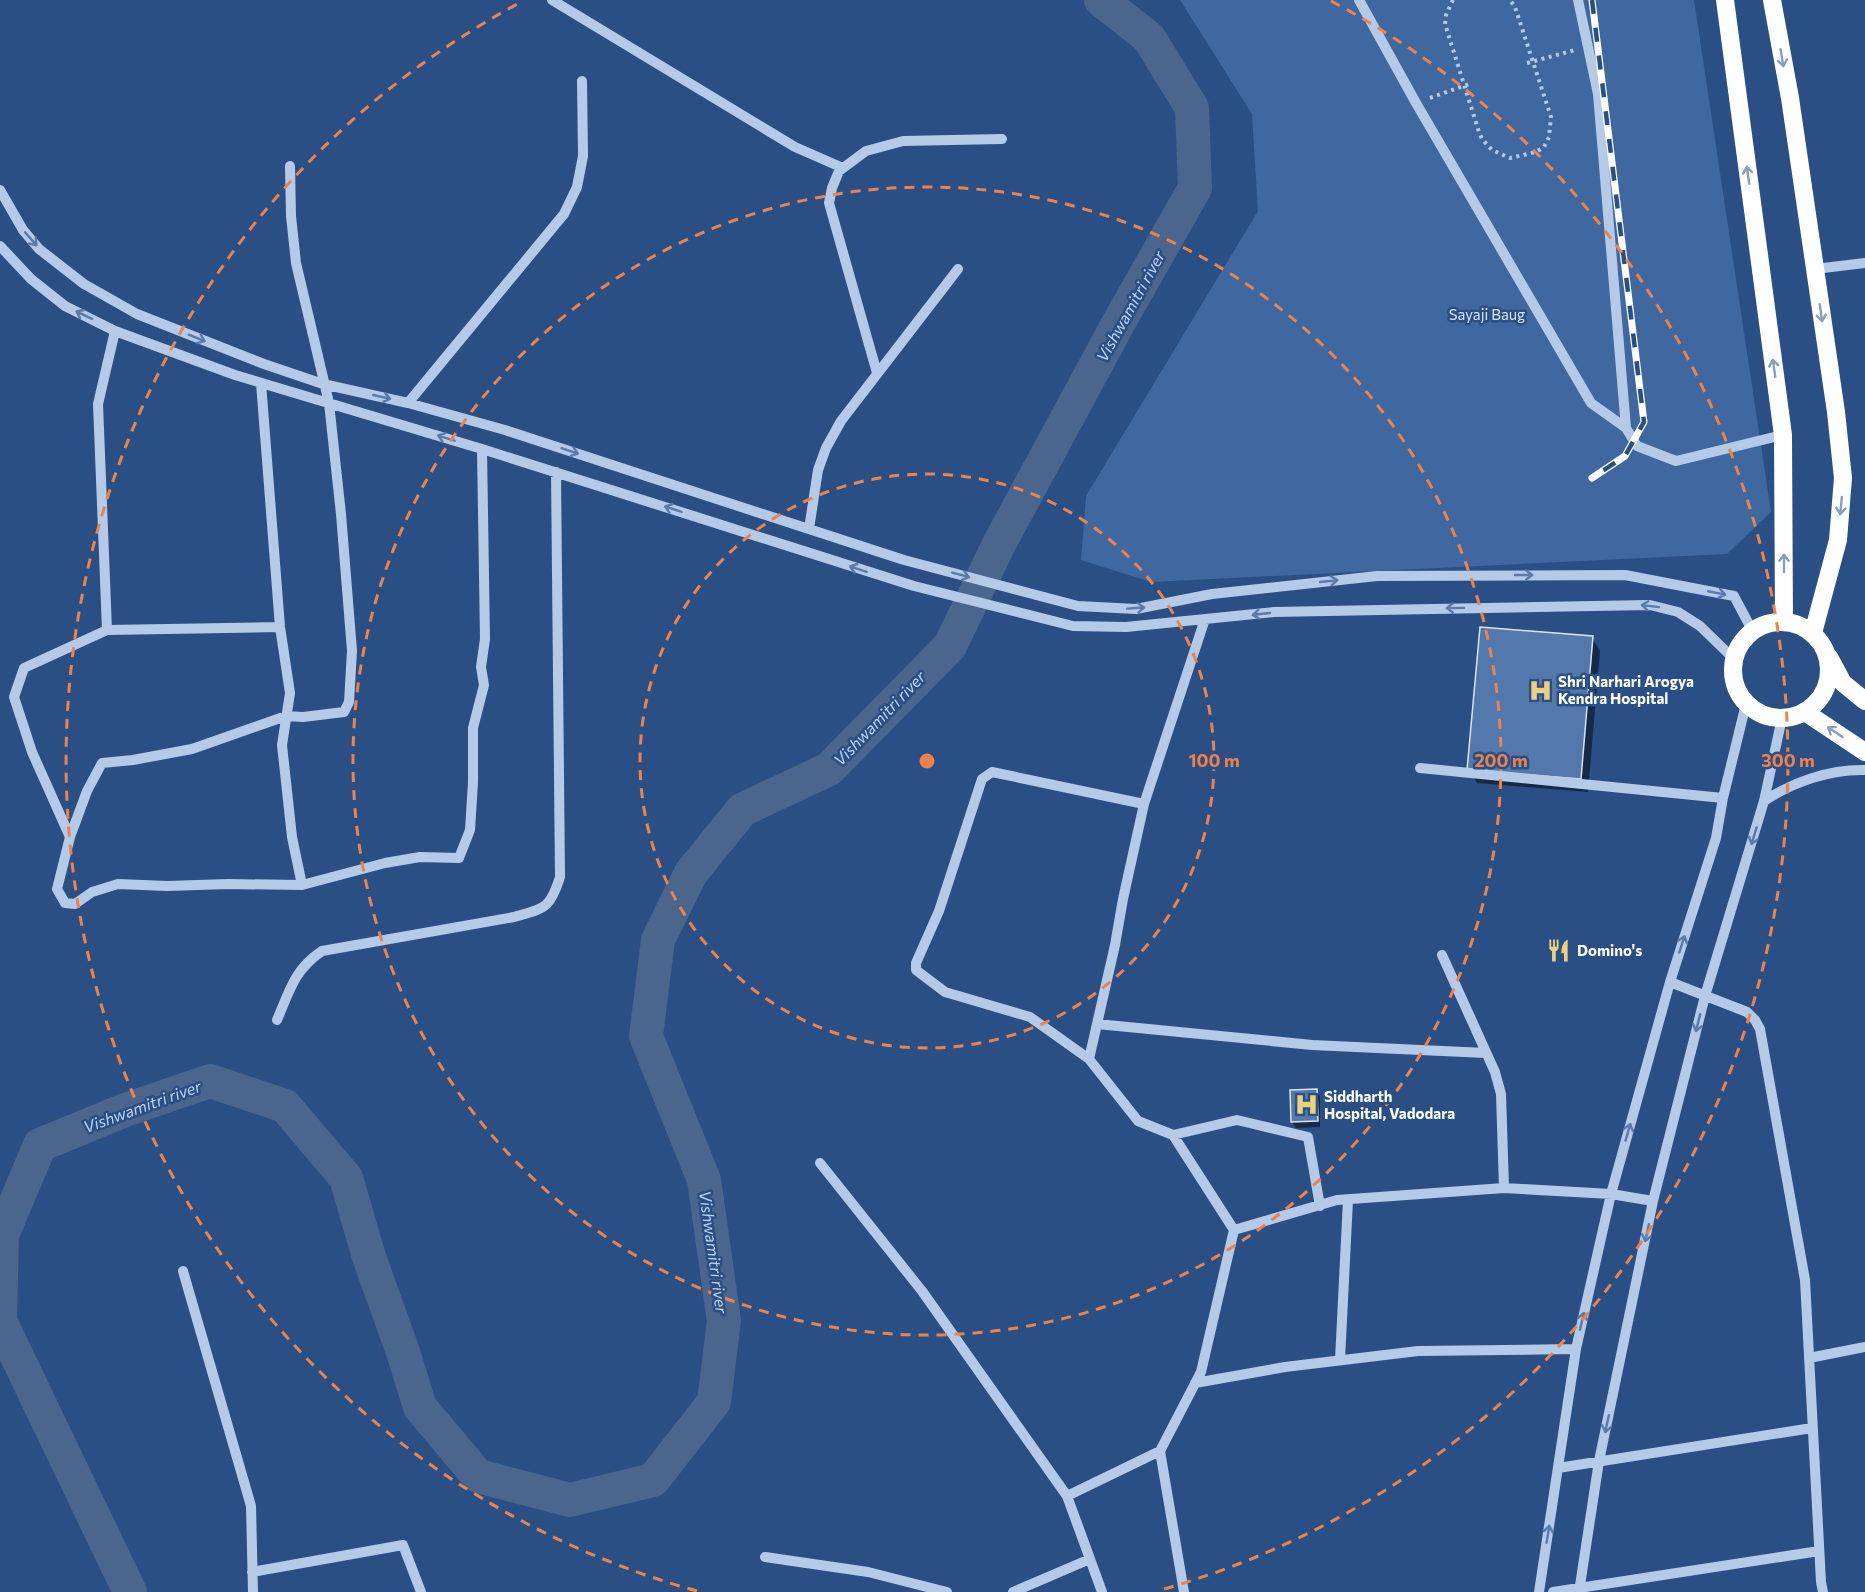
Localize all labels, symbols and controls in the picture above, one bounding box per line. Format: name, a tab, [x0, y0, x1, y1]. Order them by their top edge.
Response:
one-way arrow	[1777, 47, 1788, 67]
one-way arrow	[1743, 166, 1754, 185]
one-way arrow	[24, 231, 38, 246]
water label: Vishwamitri river	[1092, 247, 1169, 365]
one-way arrow	[1816, 302, 1827, 322]
park label: Sayaji Baug	[1449, 305, 1525, 323]
one-way arrow	[75, 308, 93, 320]
one-way arrow	[187, 333, 205, 344]
one-way arrow	[1768, 359, 1779, 379]
one-way arrow	[372, 392, 391, 403]
one-way arrow	[437, 432, 456, 443]
one-way arrow	[560, 446, 578, 457]
one-way arrow	[1835, 496, 1846, 515]
one-way arrow	[664, 503, 683, 514]
one-way arrow	[1778, 553, 1790, 573]
one-way arrow	[849, 562, 868, 573]
one-way arrow	[1513, 569, 1533, 581]
one-way arrow	[951, 570, 970, 581]
one-way arrow	[1319, 575, 1338, 586]
one-way arrow	[1707, 588, 1726, 599]
one-way arrow	[1641, 600, 1661, 611]
one-way arrow	[1126, 602, 1146, 613]
one-way arrow	[1446, 602, 1466, 614]
one-way arrow	[1251, 609, 1271, 620]
water label: Vishwamitri river	[829, 666, 929, 769]
place label: Shri Narhari Arogya Kendra Hospital	[1558, 672, 1694, 707]
hospital icon: Shri Narhari Arogya Kendra Hospital	[1527, 677, 1553, 703]
one-way arrow	[1827, 726, 1844, 738]
text: 100 m	[1188, 749, 1240, 771]
text: 200 m	[1474, 749, 1528, 771]
text: 300 m	[1761, 749, 1815, 771]
centre of rings	[917, 751, 937, 771]
one-way arrow	[1748, 826, 1759, 845]
one-way arrow	[1677, 935, 1688, 954]
restaurant icon: Domino's	[1546, 937, 1572, 963]
place label: Domino's	[1577, 941, 1642, 959]
one-way arrow	[1692, 1013, 1704, 1032]
water label: Vishwamitri river	[81, 1076, 204, 1136]
place label: Siddharth Hospital, Vadodara	[1324, 1087, 1455, 1122]
hospital icon: Siddharth Hospital, Vadodara	[1293, 1092, 1319, 1118]
one-way arrow	[1623, 1122, 1634, 1141]
water label: Vishwamitri river	[696, 1189, 732, 1315]
one-way arrow	[1641, 1222, 1652, 1242]
one-way arrow	[1577, 1312, 1588, 1331]
one-way arrow	[1601, 1413, 1612, 1433]
one-way arrow	[1542, 1525, 1553, 1545]

